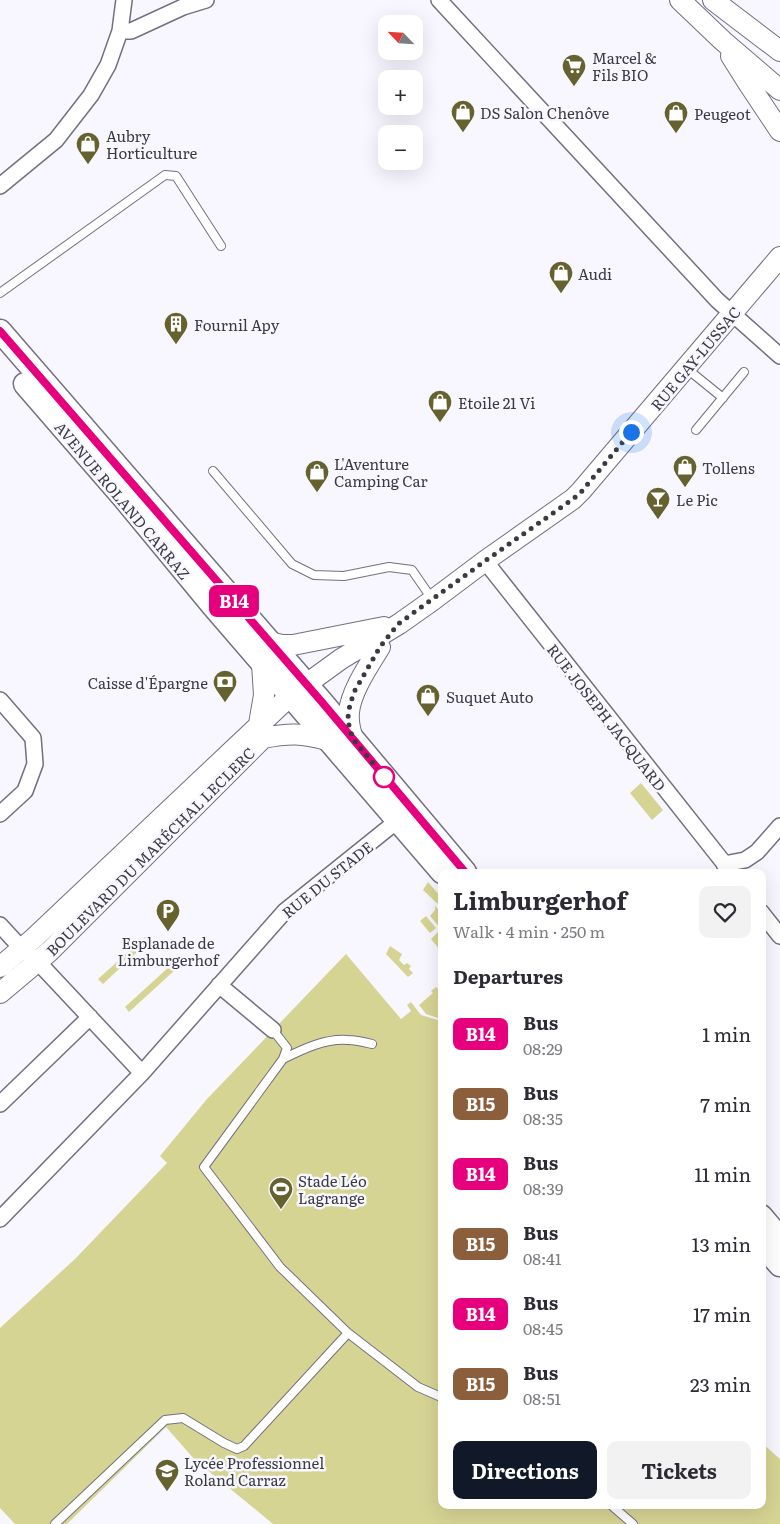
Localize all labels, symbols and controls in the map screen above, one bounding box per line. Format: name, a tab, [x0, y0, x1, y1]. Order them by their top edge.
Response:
north arrow	[378, 15, 422, 60]
map controls	[378, 15, 423, 170]
place label: Marcel & Fils BIO	[592, 46, 657, 86]
supermarket icon: Marcel & Fils BIO	[561, 53, 587, 87]
button: +	[378, 70, 423, 115]
shop icon: DS Salon Chenôve	[450, 99, 476, 133]
shop icon: Peugeot	[663, 100, 689, 134]
place label: DS Salon Chenôve	[480, 101, 610, 124]
place label: Peugeot	[694, 102, 751, 125]
place label: Aubry Horticulture	[106, 124, 197, 164]
button: −	[378, 125, 423, 170]
shop icon: Aubry Horticulture	[75, 131, 101, 165]
shop icon: Audi	[548, 260, 574, 294]
place label: Audi	[578, 262, 612, 285]
street label: RUE GAY-LUSSAC	[644, 301, 746, 415]
building icon: Fournil Apy	[163, 311, 189, 345]
place label: Fournil Apy	[194, 313, 280, 336]
shop icon: Etoile 21 Vi	[427, 389, 453, 423]
place label: Etoile 21 Vi	[458, 391, 535, 414]
street label: AVENUE ROLAND CARRAZ	[50, 416, 196, 584]
your location	[619, 420, 644, 445]
place label: L'Aventure Camping Car	[334, 452, 428, 492]
shop icon: Tollens	[672, 454, 698, 488]
place label: Tollens	[702, 456, 755, 479]
shop icon: L'Aventure Camping Car	[304, 459, 330, 493]
bar icon: Le Pic	[645, 486, 671, 520]
place label: Le Pic	[676, 488, 718, 511]
line badge: B14	[205, 585, 263, 617]
text: B14	[219, 587, 249, 614]
street label: RUE JOSEPH JACQUARD	[542, 638, 672, 796]
bank icon: Caisse d'Épargne	[212, 669, 238, 703]
place label: Caisse d'Épargne	[88, 671, 208, 694]
shop icon: Suquet Auto	[415, 683, 441, 717]
place label: Suquet Auto	[446, 685, 534, 708]
street label: BOULEVARD DU MARÉCHAL LECLERC	[40, 741, 260, 961]
unlabelled marker	[373, 766, 395, 788]
street label: RUE DU STADE	[276, 835, 378, 923]
text: Limburgerhof	[453, 882, 627, 917]
button: heart	[699, 886, 751, 938]
parking icon: Esplanade de Limburgerhof	[155, 898, 181, 932]
text: Walk · 4 min · 250 m	[453, 919, 605, 943]
place label: Esplanade de Limburgerhof	[117, 931, 220, 971]
text: Departures	[453, 962, 563, 990]
text: Bus	[523, 1008, 558, 1036]
text: B14	[465, 1020, 496, 1047]
text: 1 min	[702, 1020, 751, 1048]
text: 08:29	[523, 1036, 563, 1060]
text: Bus	[523, 1078, 558, 1106]
text: B15	[466, 1090, 495, 1117]
text: 7 min	[700, 1090, 751, 1118]
text: 08:35	[523, 1106, 563, 1130]
text: Bus	[523, 1148, 558, 1176]
text: B14	[465, 1160, 496, 1187]
text: 11 min	[694, 1160, 751, 1188]
place label: Stade Léo Lagrange	[298, 1169, 367, 1209]
sports icon: Stade Léo Lagrange	[268, 1176, 294, 1210]
text: 08:39	[523, 1176, 563, 1200]
text: Bus	[523, 1218, 558, 1246]
text: B15	[466, 1230, 495, 1257]
text: 13 min	[692, 1230, 751, 1258]
text: 08:41	[523, 1246, 561, 1270]
text: Bus	[523, 1288, 558, 1316]
text: B14	[465, 1300, 496, 1327]
text: 17 min	[693, 1300, 751, 1328]
text: 08:45	[523, 1316, 563, 1340]
text: Bus	[523, 1358, 558, 1386]
text: B15	[466, 1370, 495, 1397]
text: 23 min	[690, 1370, 751, 1398]
text: 08:51	[523, 1386, 561, 1410]
button: Directions	[453, 1441, 597, 1499]
button: Tickets	[607, 1441, 751, 1499]
place label: Lycée Professionnel Roland Carraz	[184, 1451, 324, 1491]
school or university icon: Lycée Professionnel Roland Carraz	[154, 1458, 180, 1492]

